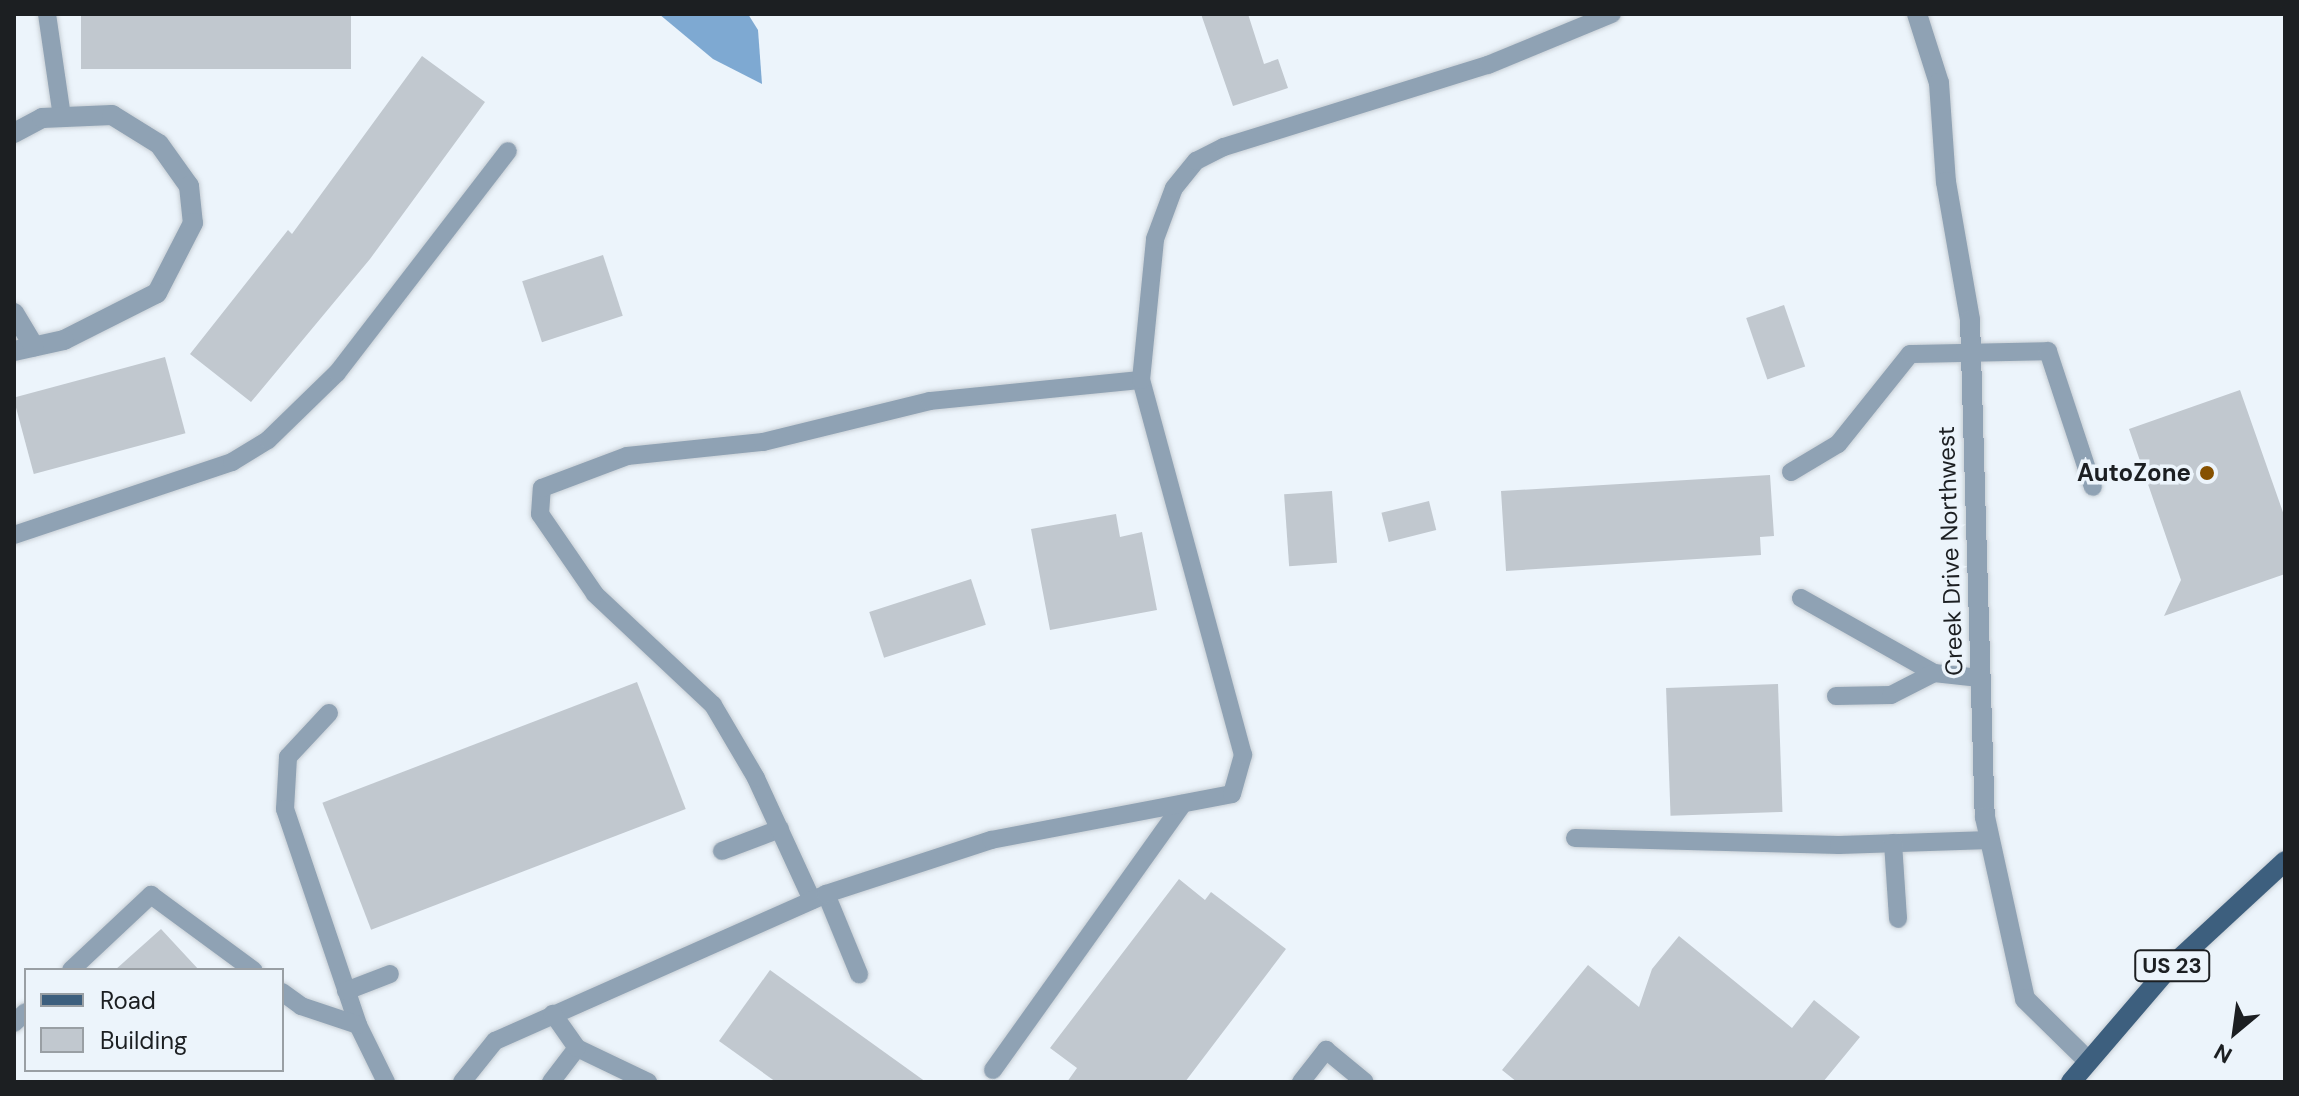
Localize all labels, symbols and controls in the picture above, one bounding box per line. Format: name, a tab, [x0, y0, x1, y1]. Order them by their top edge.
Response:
street label: Creek Drive Northwest	[1931, 426, 1969, 676]
place label: AutoZone	[2077, 459, 2191, 487]
marker: AutoZone	[2198, 464, 2216, 482]
road number: US 23	[2134, 948, 2210, 984]
legend	[24, 968, 284, 1072]
text: Road	[100, 985, 156, 1016]
north arrow	[2195, 992, 2275, 1072]
text: Building	[100, 1025, 187, 1056]
text: N	[2209, 1037, 2237, 1070]

